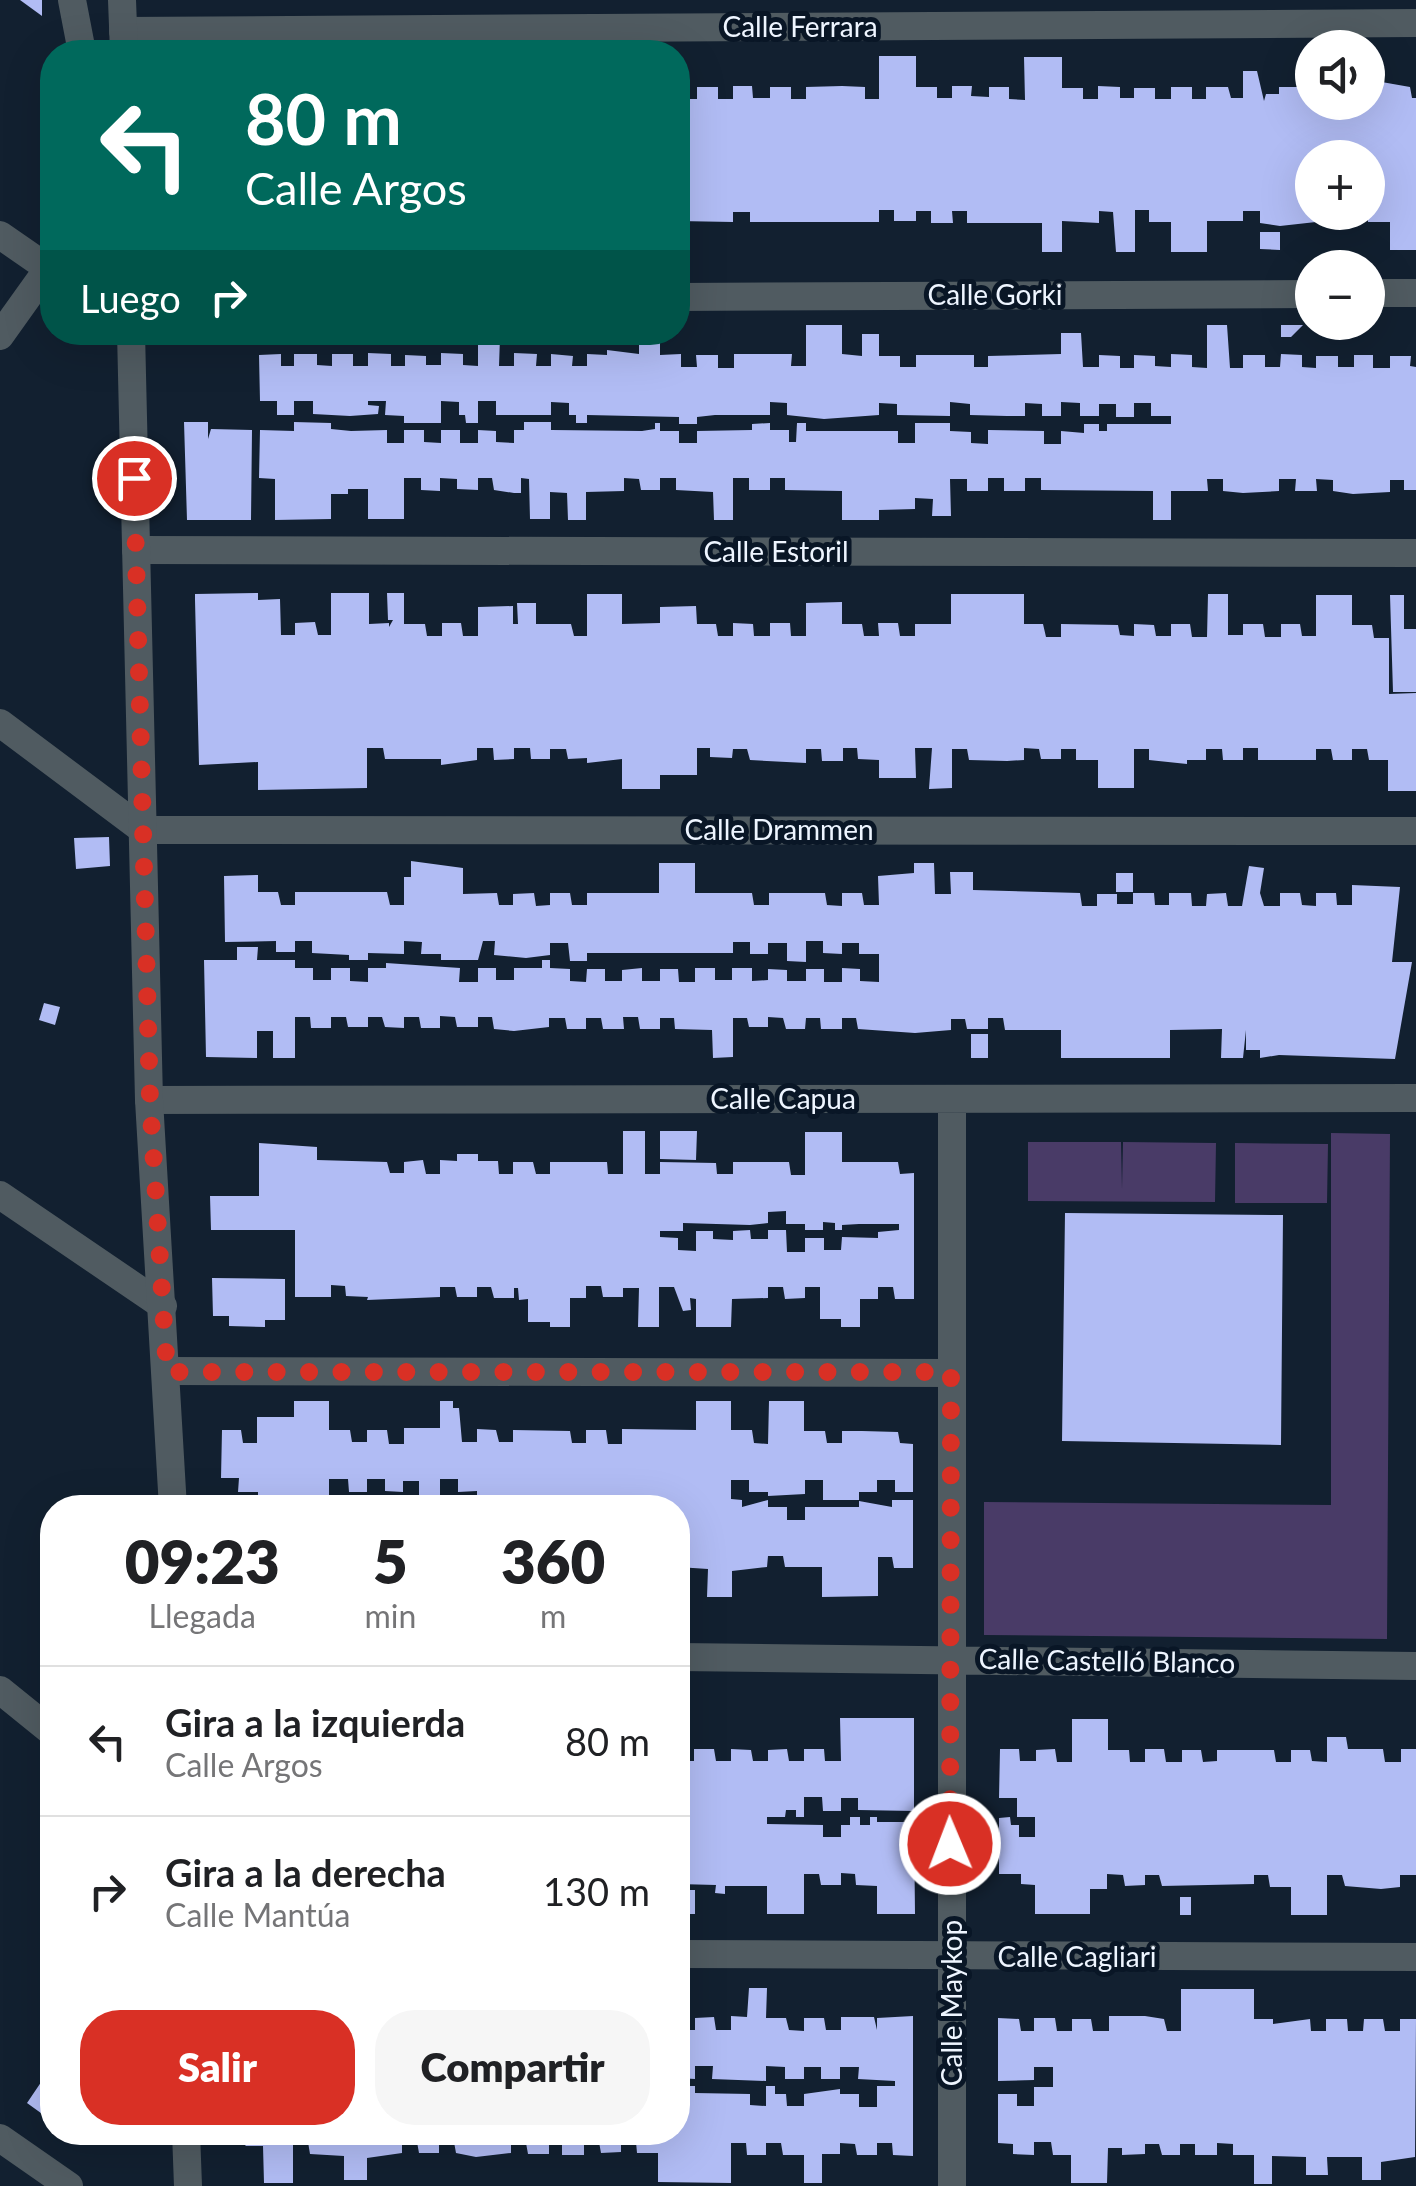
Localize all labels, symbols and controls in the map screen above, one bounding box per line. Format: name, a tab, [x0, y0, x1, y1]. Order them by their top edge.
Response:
street label: Calle Ferrara	[722, 9, 878, 43]
map controls	[1295, 30, 1385, 340]
button: sound	[1295, 30, 1385, 120]
text: 80 m	[245, 76, 402, 160]
icon: left	[80, 80, 210, 210]
button: +	[1295, 140, 1385, 230]
text: Calle Argos	[245, 161, 467, 215]
button: −	[1295, 250, 1385, 340]
icon: right	[201, 270, 256, 325]
text: Luego	[80, 275, 181, 321]
street label: Calle Gorki	[927, 277, 1063, 311]
pin	[92, 436, 177, 521]
icon: arrive	[107, 451, 162, 506]
street label: Calle Estoril	[703, 534, 849, 568]
street label: Calle Drammen	[684, 812, 874, 846]
street label: Calle Capua	[710, 1081, 856, 1115]
text: 09:23	[125, 1525, 280, 1597]
text: 5	[373, 1525, 408, 1597]
text: 360	[501, 1525, 605, 1597]
text: Llegada	[149, 1596, 256, 1635]
text: min	[364, 1596, 416, 1635]
text: m	[540, 1596, 566, 1635]
street label: Calle Castelló Blanco	[978, 1641, 1236, 1679]
text: Gira a la izquierda	[165, 1699, 465, 1745]
icon: left	[80, 1714, 135, 1769]
text: 80 m	[565, 1718, 650, 1764]
text: Calle Argos	[165, 1745, 323, 1784]
position arrow	[898, 1792, 1002, 1896]
text: Gira a la derecha	[165, 1849, 446, 1895]
icon: right	[80, 1864, 135, 1919]
text: 130 m	[543, 1868, 650, 1914]
text: Calle Mantúa	[165, 1895, 350, 1934]
street label: Calle Maykop	[934, 1920, 968, 2086]
street label: Calle Cagliari	[997, 1939, 1157, 1973]
button: Salir	[80, 2010, 355, 2125]
button: Compartir	[375, 2010, 650, 2125]

